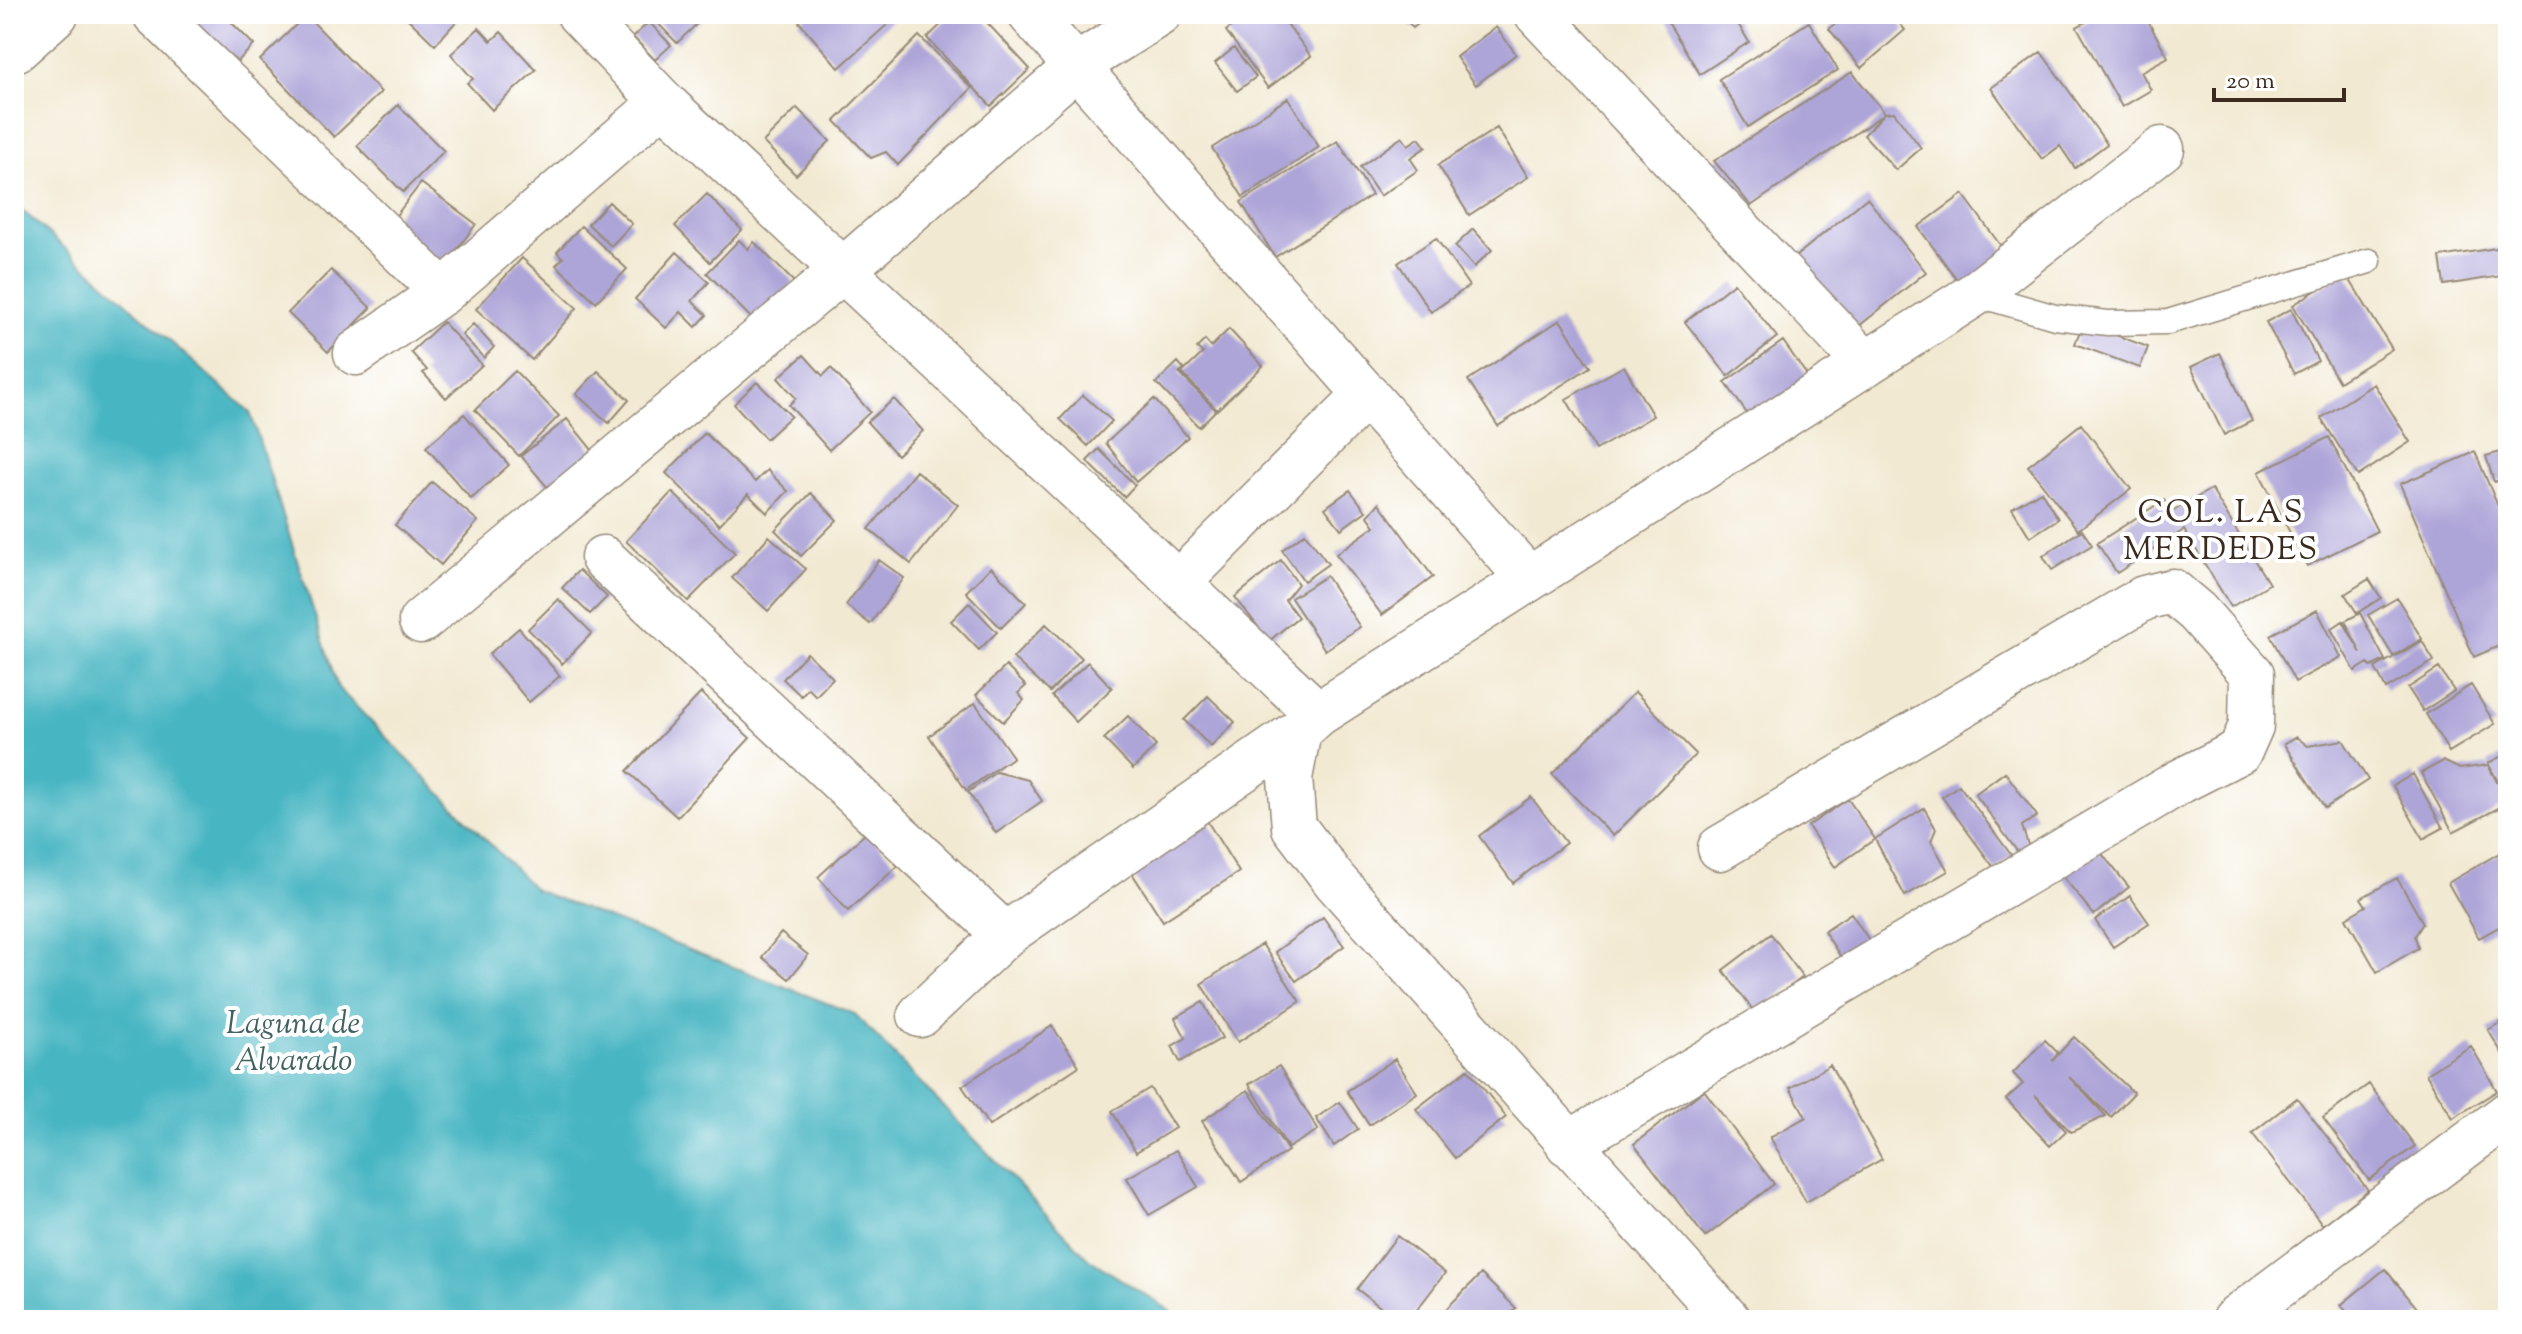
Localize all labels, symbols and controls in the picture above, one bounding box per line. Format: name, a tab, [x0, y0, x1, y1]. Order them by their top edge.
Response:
scale bar	[2214, 52, 2344, 102]
text: 20 m	[2226, 65, 2275, 99]
district label: COL. LAS MERDEDES	[2123, 491, 2319, 574]
water label: Laguna de Alvarado	[226, 1002, 360, 1085]

